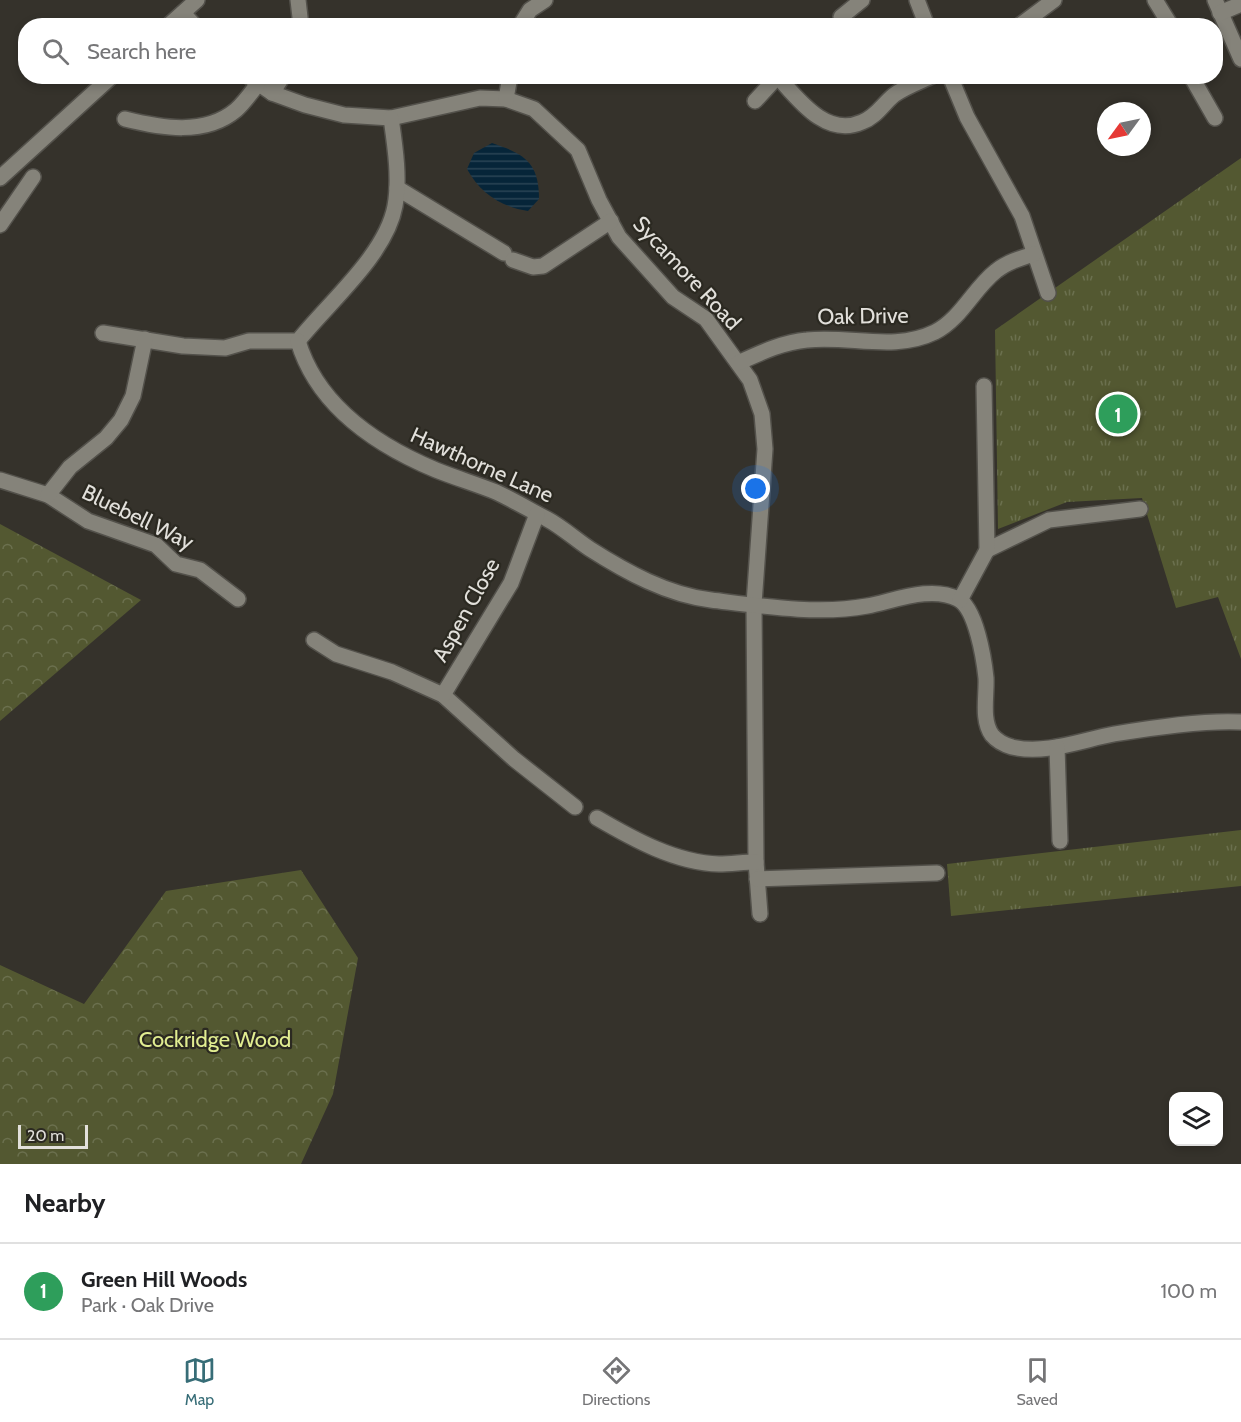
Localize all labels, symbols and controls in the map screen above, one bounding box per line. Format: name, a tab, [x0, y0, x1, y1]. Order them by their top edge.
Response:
search box	[18, 18, 1223, 84]
icon: search	[39, 35, 72, 68]
text: Search here	[87, 38, 196, 65]
north arrow	[1097, 102, 1151, 156]
street label: Sycamore Road	[627, 210, 747, 336]
street label: Oak Drive	[817, 302, 909, 330]
pin: 1	[1098, 392, 1138, 436]
street label: Hawthorne Lane	[406, 421, 558, 509]
your location	[741, 474, 770, 503]
street label: Bluebell Way	[78, 478, 198, 556]
street label: Aspen Close	[426, 553, 506, 667]
park label: Cockridge Wood	[139, 1026, 291, 1053]
map controls	[1169, 1092, 1223, 1146]
button: layers	[1169, 1092, 1223, 1146]
scale bar	[18, 1122, 88, 1150]
text: 20 m	[27, 1126, 64, 1145]
text: Nearby	[24, 1187, 105, 1219]
text: Green Hill Woods	[81, 1266, 247, 1293]
text: 1	[40, 1279, 47, 1303]
text: 100 m	[1161, 1279, 1217, 1303]
text: Park · Oak Drive	[81, 1293, 214, 1317]
tab: Map	[183, 1354, 216, 1409]
tab: Directions	[582, 1354, 650, 1409]
tab: Saved	[1016, 1354, 1058, 1409]

